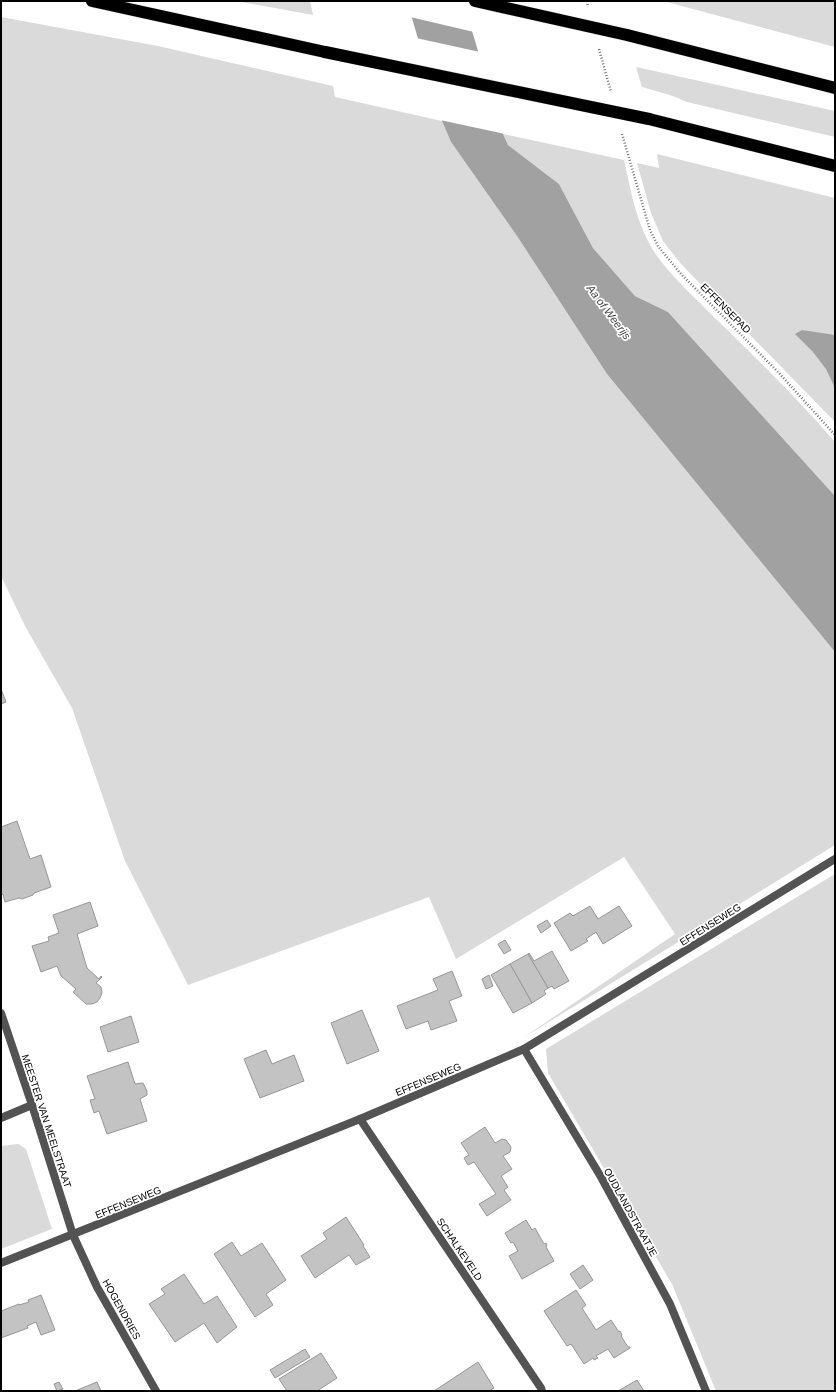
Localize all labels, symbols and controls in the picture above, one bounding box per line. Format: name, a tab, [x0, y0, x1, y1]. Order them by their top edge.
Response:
street label: EFFENSEPAD	[698, 281, 753, 336]
water label: Aa of Weerijs	[584, 282, 634, 342]
street label: EFFENSEWEG	[678, 901, 743, 948]
street label: MEESTER VAN MEELSTRAAT	[20, 1053, 73, 1189]
street label: EFFENSEWEG	[394, 1061, 463, 1098]
street label: OUDLANDSTRAATJE	[602, 1166, 660, 1259]
street label: EFFENSEWEG	[94, 1184, 163, 1221]
street label: SCHALKEVELD	[435, 1216, 485, 1283]
street label: HOGENDRIES	[100, 1277, 143, 1342]

